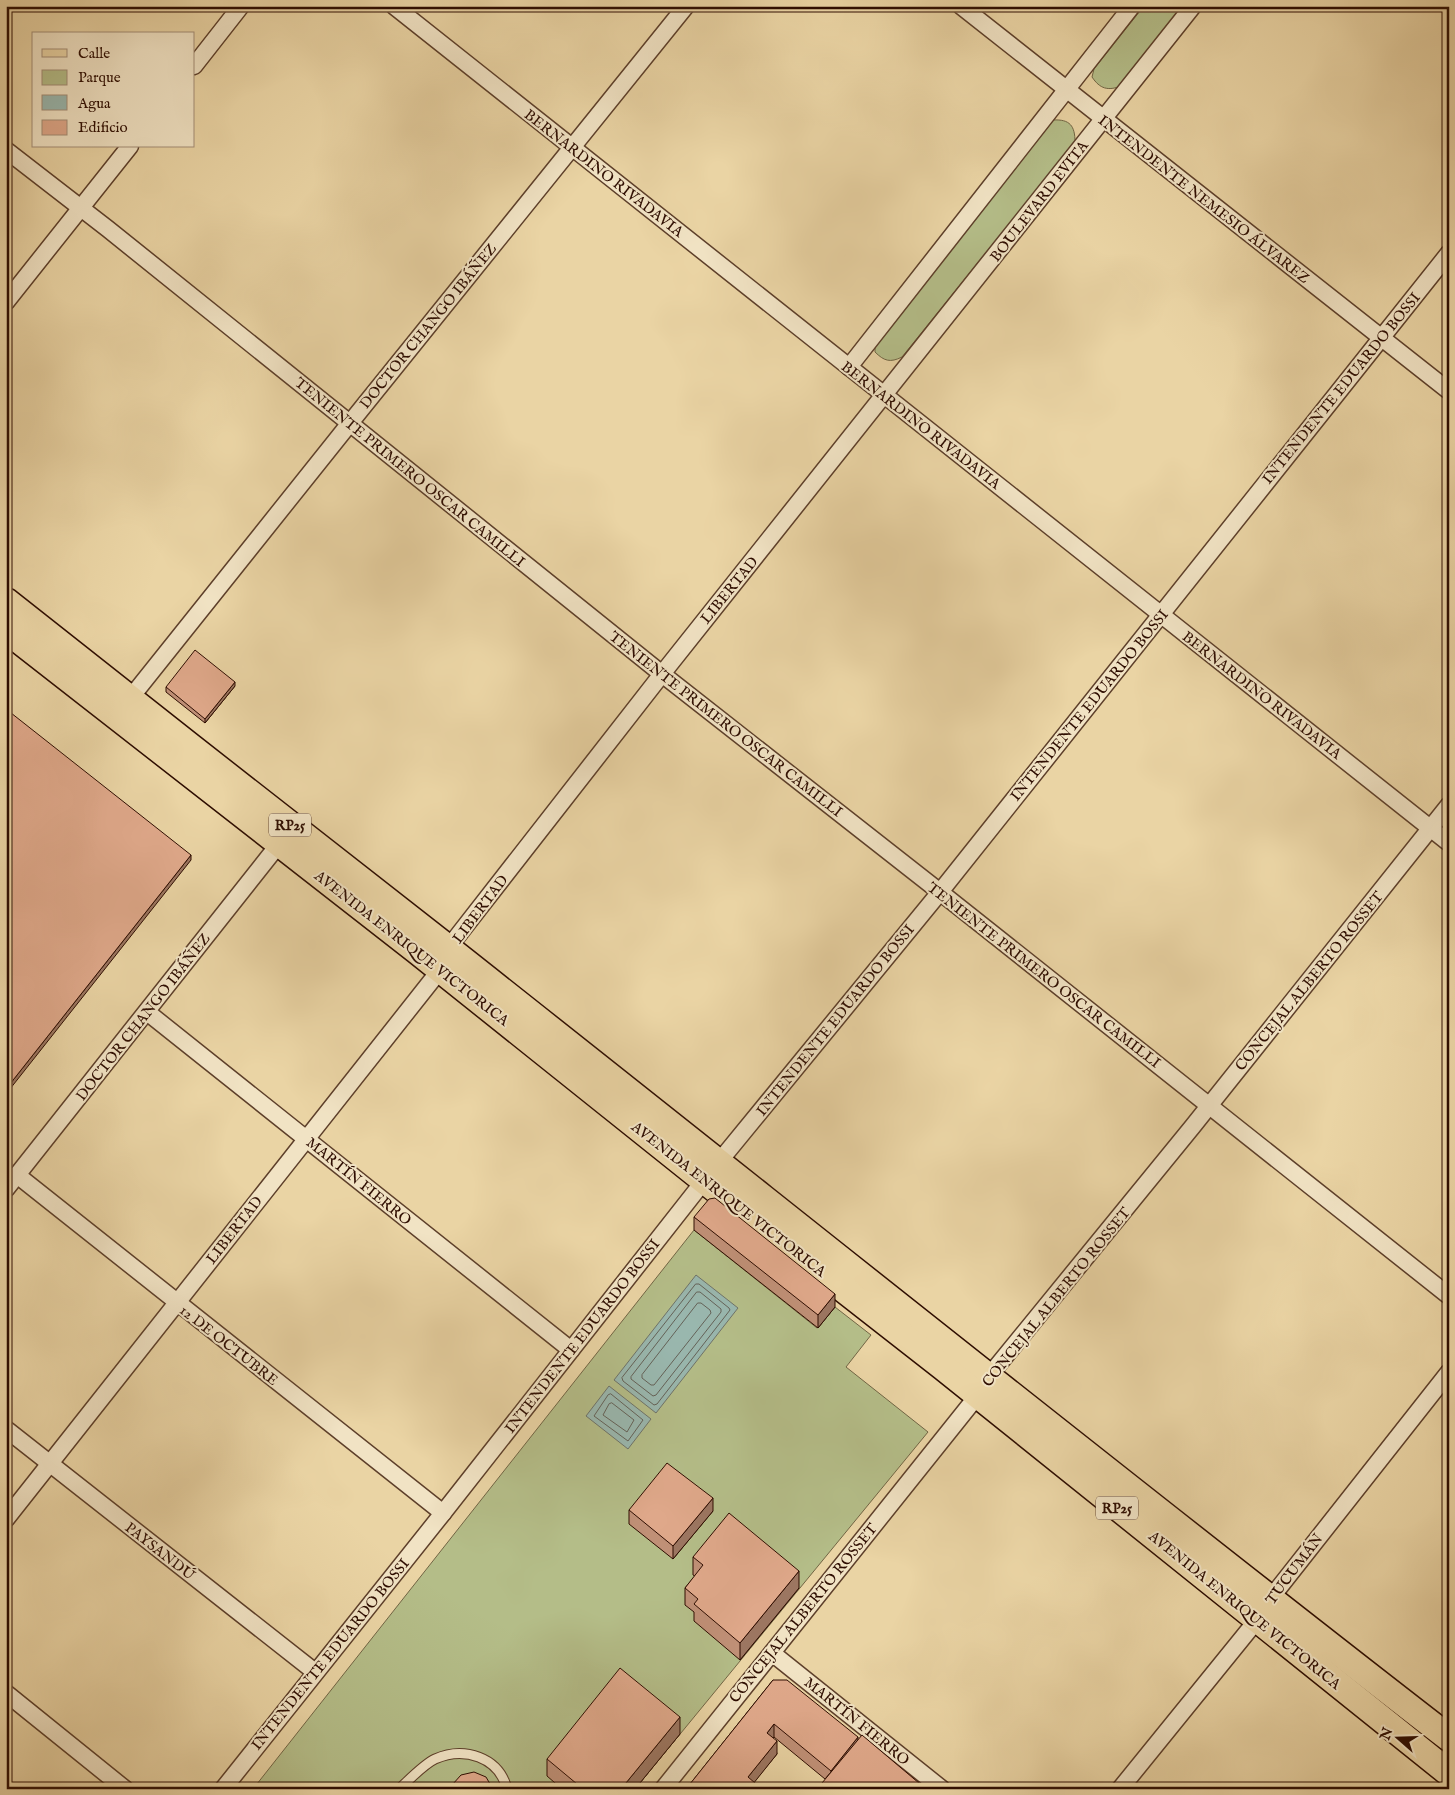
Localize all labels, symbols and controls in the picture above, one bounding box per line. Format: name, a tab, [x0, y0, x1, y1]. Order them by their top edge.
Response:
legend	[32, 32, 195, 148]
text: Calle	[78, 44, 110, 63]
text: Parque	[78, 68, 121, 87]
text: Agua	[77, 94, 111, 113]
street label: BERNARDINO RIVADAVIA	[520, 105, 688, 242]
street label: INTENDENTE NEMESIO ÁLVAREZ	[1094, 111, 1314, 288]
text: Edificio	[78, 118, 128, 137]
street label: BOULEVARD EVITA	[986, 136, 1093, 266]
street label: DOCTOR CHANGO IBÁÑEZ	[356, 239, 501, 413]
street label: INTENDENTE EDUARDO BOSSI	[1258, 288, 1425, 488]
street label: BERNARDINO RIVADAVIA	[837, 357, 1005, 494]
street label: TENIENTE PRIMERO OSCAR CAMILLI	[291, 373, 529, 572]
street label: LIBERTAD	[696, 553, 762, 628]
street label: INTENDENTE EDUARDO BOSSI	[1006, 605, 1173, 805]
street label: TENIENTE PRIMERO OSCAR CAMILLI	[605, 627, 847, 822]
street label: BERNARDINO RIVADAVIA	[1178, 627, 1346, 764]
road number: RP25	[269, 814, 311, 836]
street label: AVENIDA ENRIQUE VICTORICA	[310, 866, 514, 1031]
street label: LIBERTAD	[448, 871, 512, 947]
street label: TENIENTE PRIMERO OSCAR CAMILLI	[923, 878, 1165, 1073]
street label: CONCEJAL ALBERTO ROSSET	[1231, 888, 1388, 1075]
street label: INTENDENTE EDUARDO BOSSI	[752, 920, 919, 1120]
street label: DOCTOR CHANGO IBÁÑEZ	[72, 929, 215, 1105]
street label: AVENIDA ENRIQUE VICTORICA	[627, 1117, 831, 1282]
street label: MARTÍN FIERRO	[302, 1133, 415, 1230]
street label: LIBERTAD	[202, 1192, 267, 1268]
street label: CONCEJAL ALBERTO ROSSET	[978, 1204, 1135, 1391]
street label: INTENDENTE EDUARDO BOSSI	[501, 1235, 664, 1437]
street label: 12 DE OCTUBRE	[176, 1301, 282, 1390]
road number: RP25	[1096, 1496, 1138, 1520]
street label: PAYSANDÚ	[121, 1518, 199, 1585]
street label: CONCEJAL ALBERTO ROSSET	[725, 1520, 882, 1707]
street label: AVENIDA ENRIQUE VICTORICA	[1144, 1526, 1345, 1695]
street label: TUCUMÁN	[1261, 1530, 1327, 1609]
street label: INTENDENTE EDUARDO BOSSI	[247, 1554, 414, 1754]
street label: MARTÍN FIERRO	[800, 1673, 913, 1770]
north arrow	[1372, 1712, 1422, 1762]
text: N	[1376, 1725, 1397, 1744]

